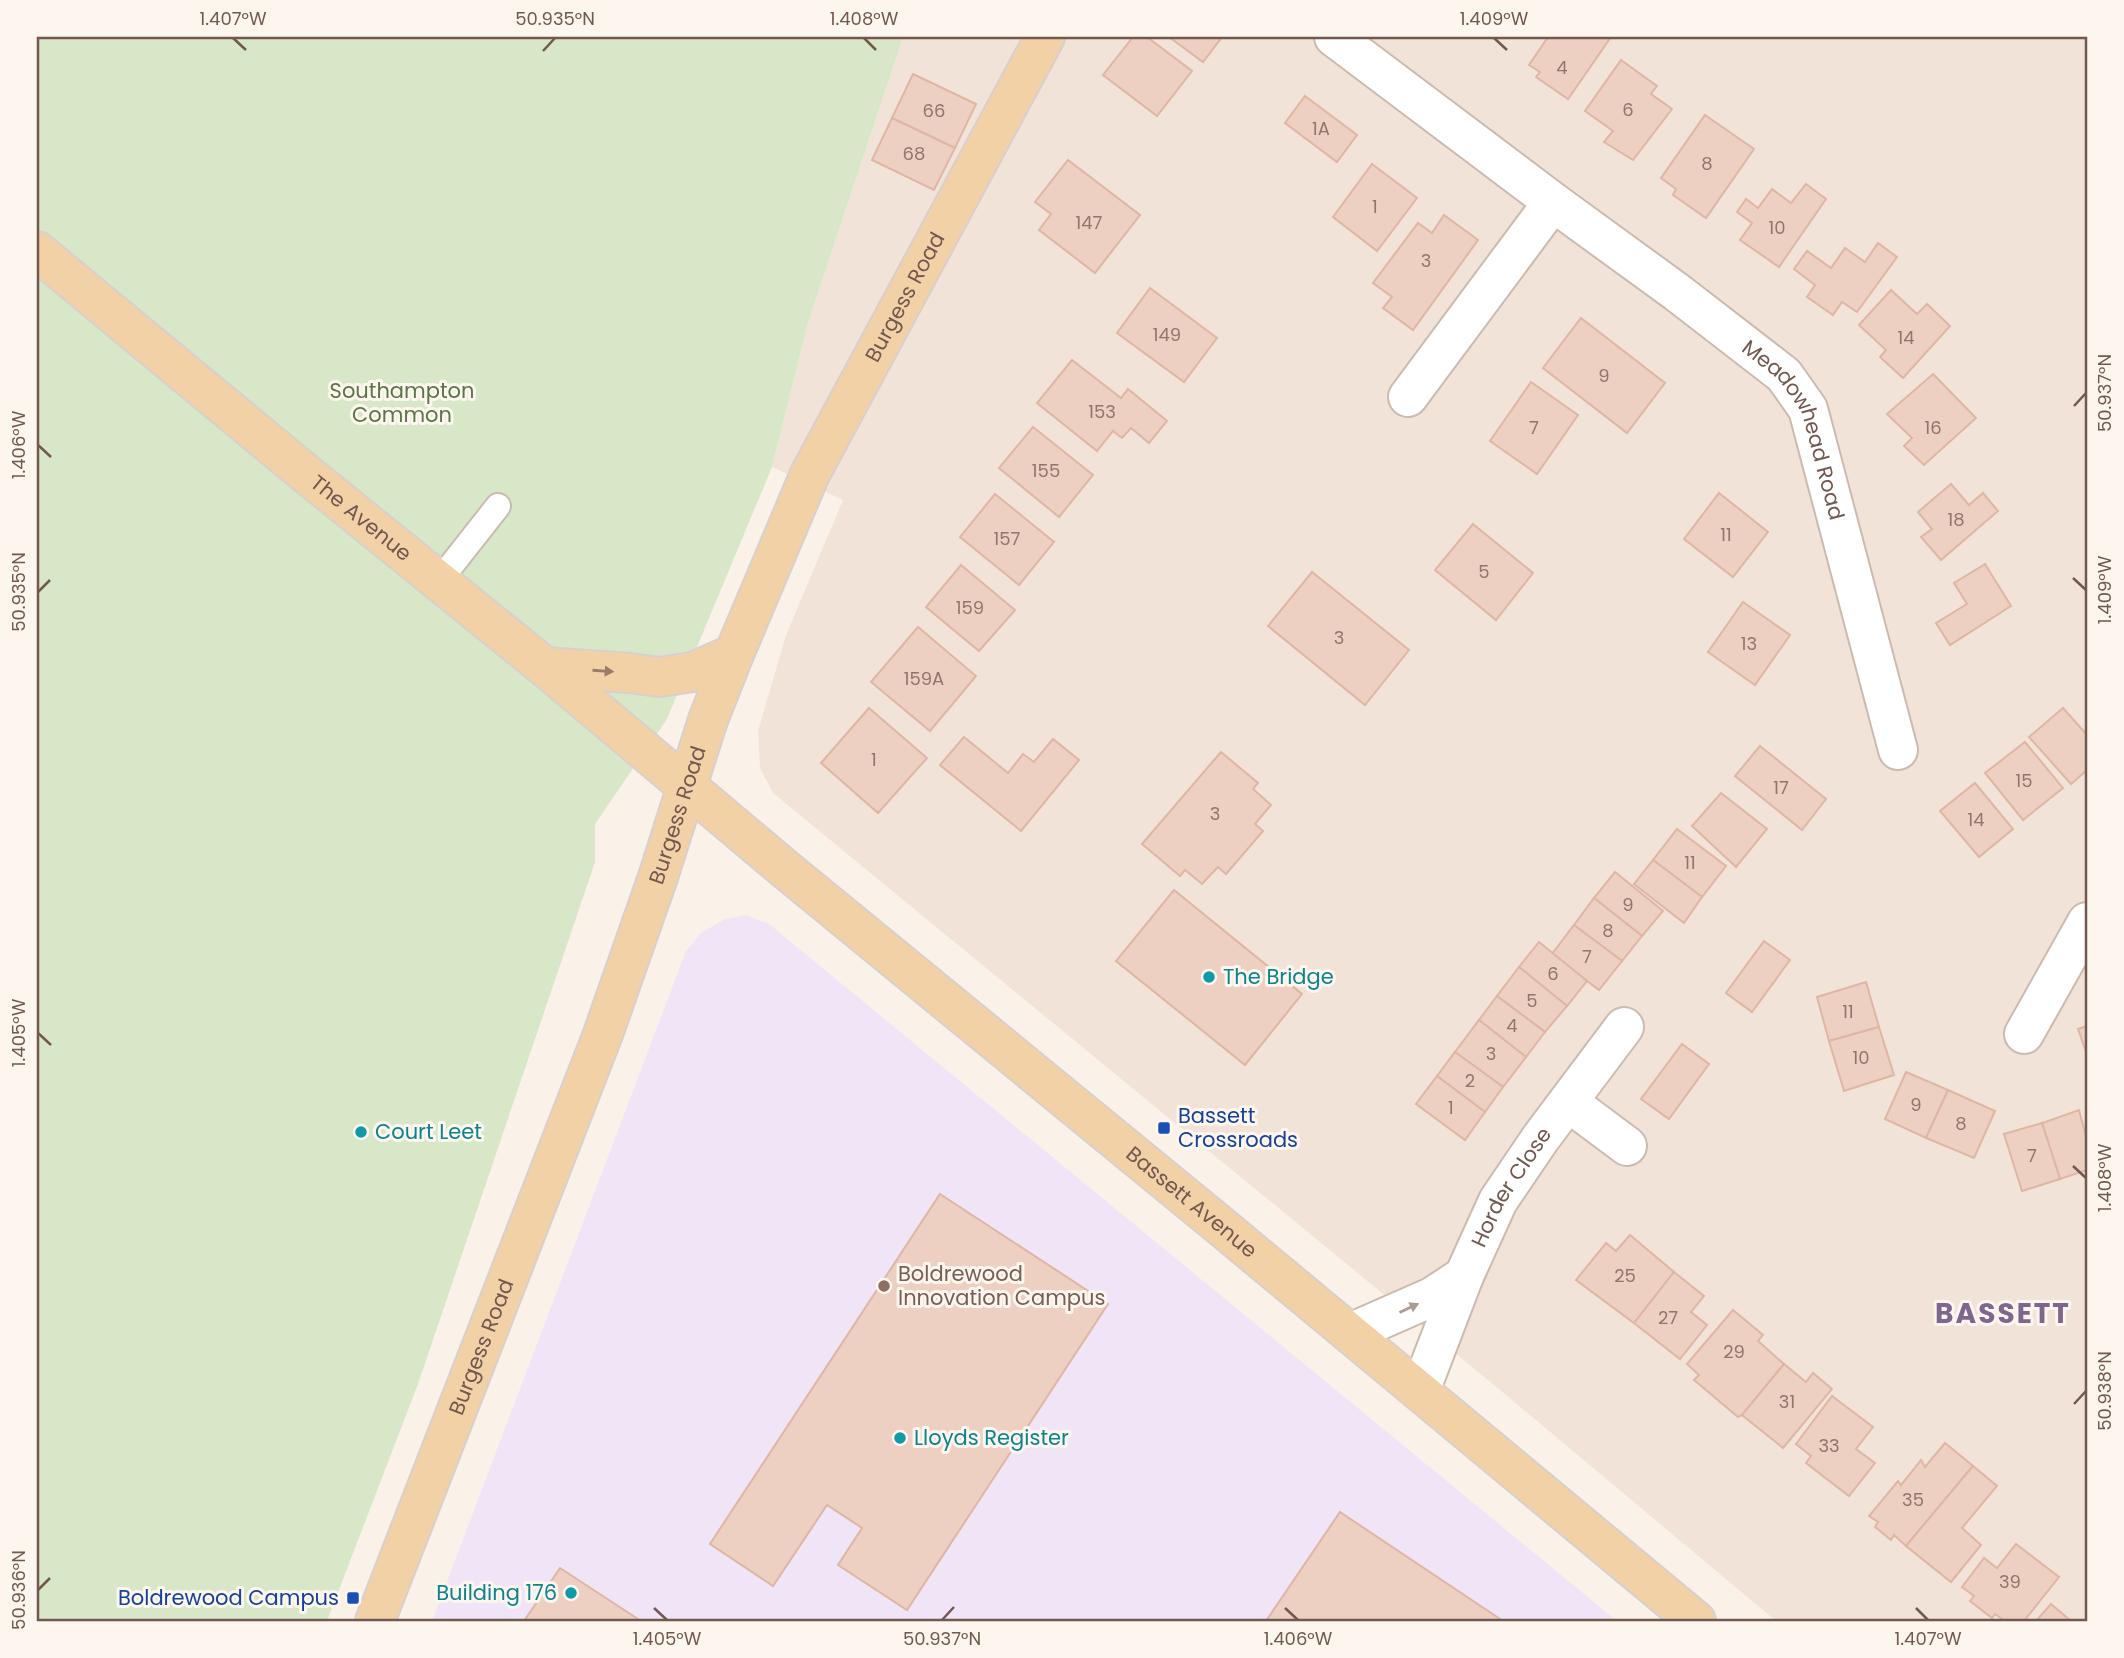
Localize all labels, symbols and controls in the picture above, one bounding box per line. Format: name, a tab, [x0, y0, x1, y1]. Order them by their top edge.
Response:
text: 1.407°W	[200, 6, 267, 31]
text: 50.935°N	[515, 6, 595, 31]
text: 1.408°W	[830, 6, 899, 31]
text: 1.409°W	[1460, 6, 1529, 31]
house number: 4	[1556, 55, 1568, 80]
house number: 6	[1622, 97, 1634, 122]
house number: 66	[923, 98, 945, 123]
house number: 1A	[1312, 116, 1330, 141]
house number: 68	[903, 141, 925, 166]
house number: 8	[1701, 151, 1713, 176]
house number: 1	[1372, 194, 1378, 219]
house number: 147	[1076, 210, 1103, 235]
house number: 10	[1768, 215, 1786, 240]
street label: Burgess Road	[858, 227, 951, 367]
house number: 3	[1421, 248, 1431, 273]
house number: 149	[1153, 322, 1181, 347]
house number: 14	[1897, 325, 1915, 350]
street label: Meadowhead Road	[1736, 333, 1852, 523]
text: 50.937°N	[2092, 354, 2117, 432]
house number: 9	[1598, 363, 1610, 388]
park label: Southampton Common	[330, 376, 474, 429]
house number: 153	[1088, 399, 1116, 424]
text: 1.406°W	[6, 410, 31, 479]
house number: 7	[1529, 415, 1539, 440]
house number: 16	[1924, 415, 1942, 440]
house number: 155	[1032, 458, 1060, 483]
street label: The Avenue	[305, 468, 418, 568]
house number: 18	[1947, 507, 1965, 532]
house number: 11	[1720, 522, 1732, 547]
house number: 157	[994, 526, 1021, 551]
text: 50.935°N	[6, 552, 31, 632]
text: 1.409°W	[2092, 555, 2117, 624]
house number: 5	[1478, 559, 1490, 584]
house number: 159	[956, 595, 984, 620]
house number: 3	[1334, 625, 1344, 650]
house number: 13	[1741, 631, 1757, 656]
one-way arrow	[592, 666, 614, 677]
house number: 159A	[904, 666, 944, 691]
street label: Burgess Road	[642, 742, 713, 888]
house number: 1	[871, 747, 877, 772]
house number: 15	[2015, 768, 2033, 793]
house number: 17	[1773, 775, 1789, 800]
house number: 3	[1210, 801, 1220, 826]
house number: 14	[1967, 807, 1985, 832]
house number: 11	[1684, 850, 1696, 875]
house number: 9	[1622, 892, 1634, 917]
house number: 8	[1602, 918, 1614, 943]
house number: 7	[1582, 944, 1592, 969]
house number: 6	[1547, 961, 1559, 986]
place label: The Bridge	[1223, 962, 1334, 991]
marker: The Bridge	[1201, 969, 1217, 985]
house number: 5	[1526, 988, 1538, 1013]
text: 1.405°W	[6, 998, 31, 1067]
house number: 11	[1842, 999, 1854, 1024]
house number: 4	[1506, 1013, 1518, 1038]
house number: 3	[1486, 1041, 1496, 1066]
house number: 10	[1852, 1045, 1870, 1070]
house number: 2	[1465, 1068, 1475, 1093]
house number: 9	[1910, 1092, 1922, 1117]
house number: 1	[1448, 1095, 1454, 1120]
place label: Bassett Crossroads	[1178, 1101, 1298, 1154]
house number: 8	[1955, 1111, 1967, 1136]
place label: Court Leet	[375, 1117, 482, 1146]
marker: Bassett Crossroads	[1156, 1120, 1172, 1136]
street label: Horder Close	[1464, 1121, 1558, 1252]
marker: Court Leet	[353, 1124, 369, 1140]
street label: Bassett Avenue	[1120, 1139, 1264, 1265]
house number: 7	[2027, 1143, 2037, 1168]
text: 1.408°W	[2092, 1143, 2117, 1212]
place label: Boldrewood Innovation Campus	[898, 1259, 1105, 1312]
house number: 25	[1614, 1263, 1636, 1288]
street label: Burgess Road	[441, 1275, 520, 1419]
marker: Boldrewood Innovation Campus	[876, 1278, 892, 1294]
district label: BASSETT	[1935, 1294, 2071, 1333]
one-way arrow	[1399, 1303, 1419, 1314]
house number: 27	[1658, 1305, 1678, 1330]
house number: 29	[1723, 1339, 1745, 1364]
text: 50.938°N	[2092, 1351, 2117, 1431]
house number: 31	[1779, 1389, 1795, 1414]
place label: Lloyds Register	[914, 1423, 1069, 1452]
marker: Lloyds Register	[892, 1430, 908, 1446]
house number: 33	[1818, 1433, 1840, 1458]
house number: 35	[1902, 1487, 1924, 1512]
text: 50.936°N	[6, 1550, 31, 1630]
house number: 39	[1999, 1569, 2021, 1594]
place label: Building 176	[436, 1578, 557, 1607]
place label: Boldrewood Campus	[118, 1583, 339, 1612]
marker: Building 176	[563, 1585, 579, 1601]
marker: Boldrewood Campus	[345, 1590, 361, 1606]
text: 1.405°W	[633, 1626, 702, 1651]
text: 50.937°N	[903, 1626, 981, 1651]
text: 1.406°W	[1264, 1626, 1333, 1651]
text: 1.407°W	[1895, 1626, 1962, 1651]

